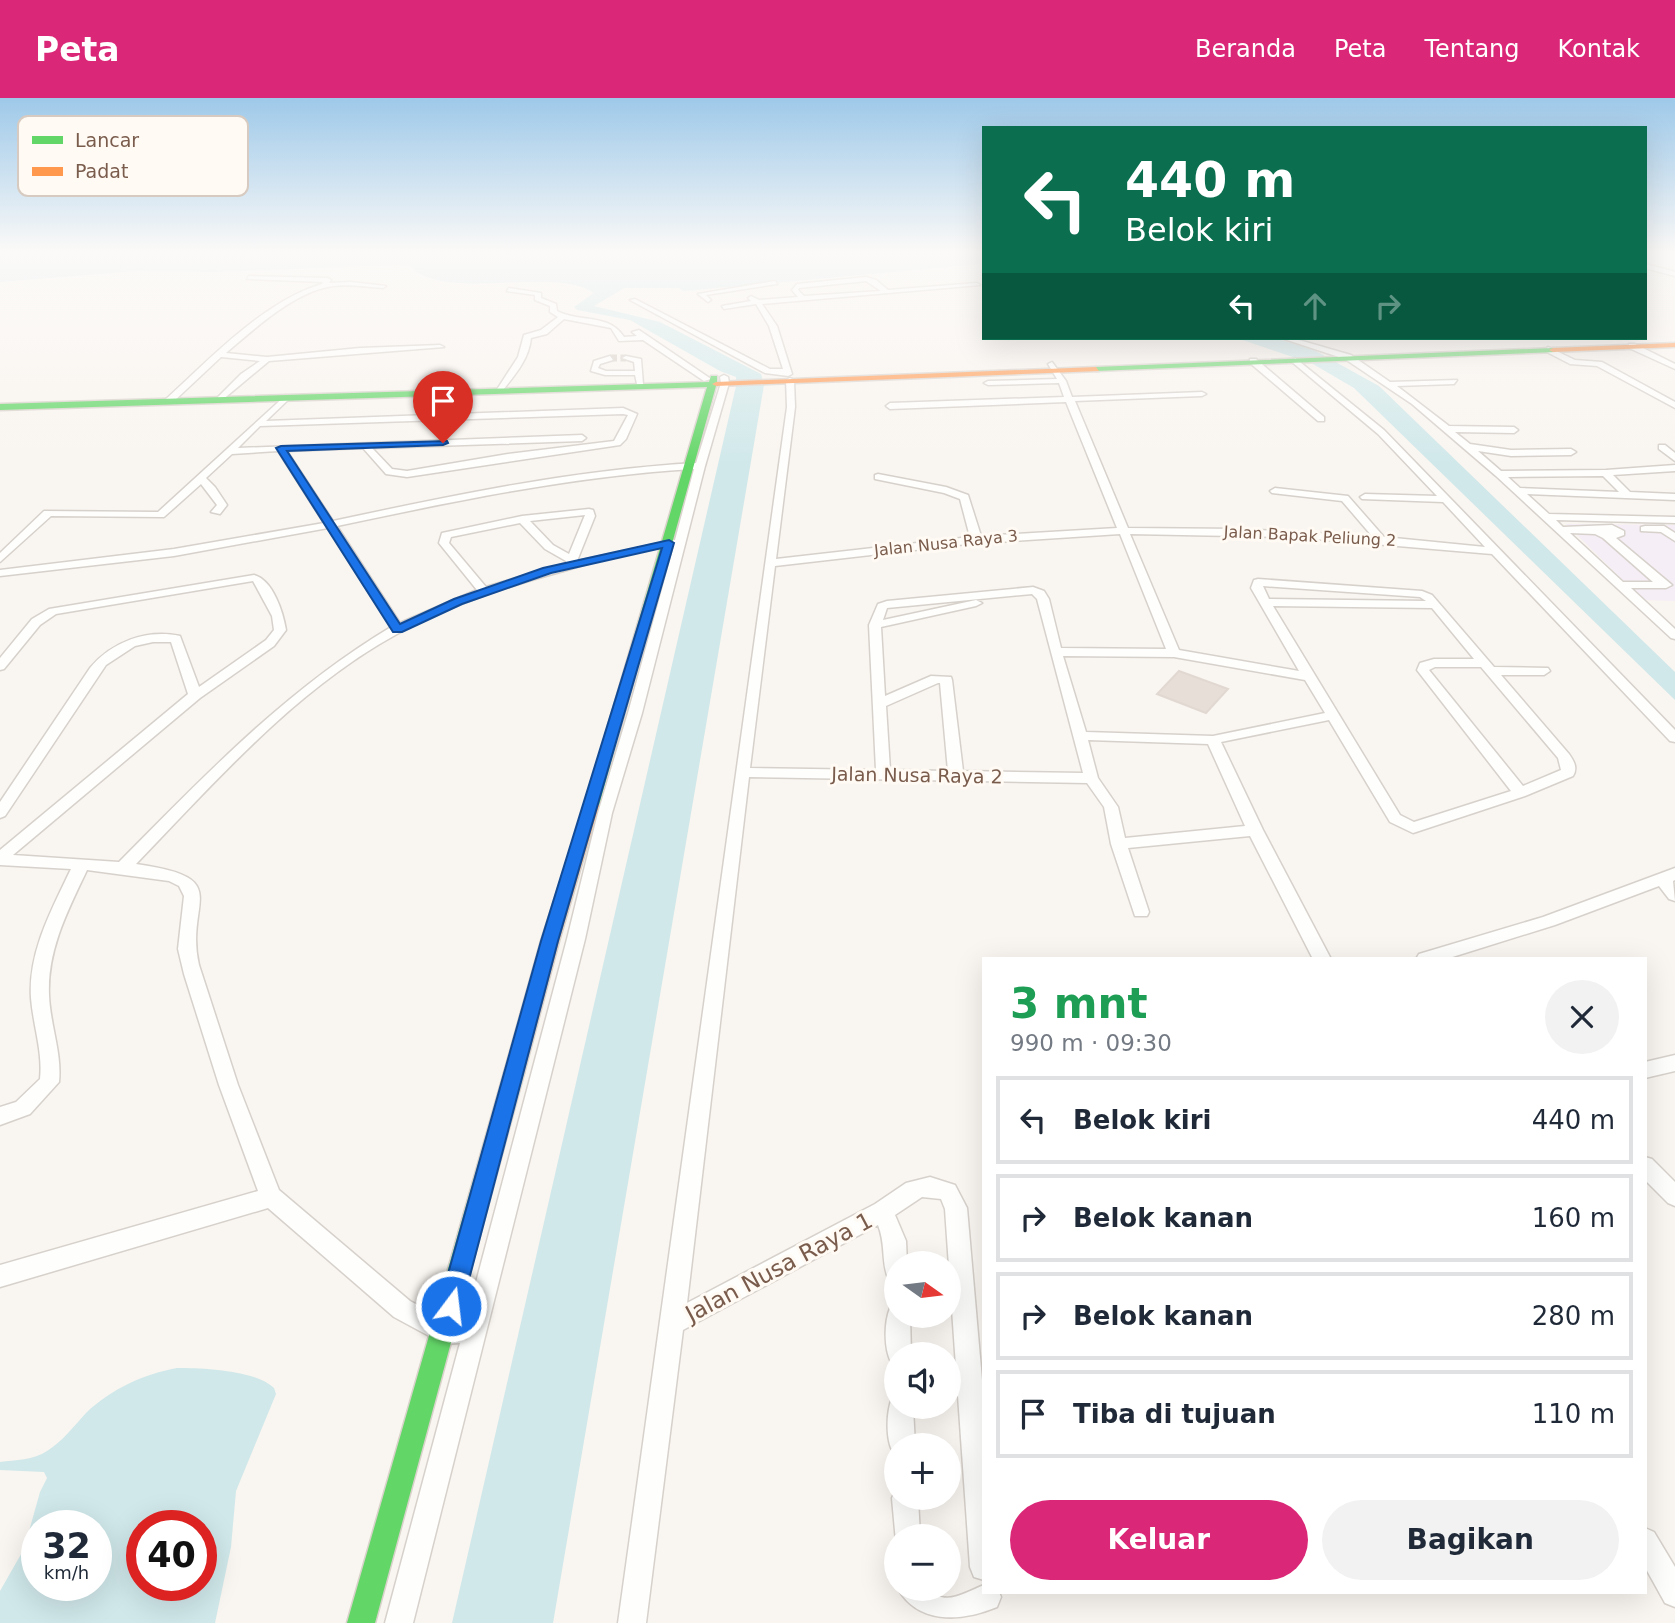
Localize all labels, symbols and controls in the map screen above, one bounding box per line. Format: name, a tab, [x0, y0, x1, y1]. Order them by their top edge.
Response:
text: Peta	[35, 30, 120, 69]
text: Beranda	[1195, 35, 1296, 63]
text: Peta	[1334, 35, 1386, 63]
text: Tentang	[1424, 35, 1520, 63]
text: Kontak	[1558, 35, 1640, 63]
legend	[18, 116, 248, 196]
text: Lancar	[75, 129, 139, 151]
text: 440 m	[1125, 152, 1295, 209]
icon: left	[1010, 154, 1101, 245]
text: Padat	[75, 160, 128, 182]
text: Belok kiri	[1125, 211, 1273, 249]
icon: left	[1223, 287, 1261, 325]
icon: ahead	[1296, 287, 1334, 325]
icon: right	[1369, 287, 1407, 325]
pin	[413, 371, 473, 443]
icon: arrive	[424, 382, 462, 420]
street label: Jalan Bapak Peliung 2	[1222, 522, 1397, 550]
street label: Jalan Nusa Raya 3	[872, 526, 1019, 560]
street label: Jalan Nusa Raya 2	[830, 762, 1003, 787]
text: 3 mnt	[1010, 979, 1148, 1028]
button: close	[1545, 980, 1619, 1054]
text: 990 m · 09:30	[1010, 1030, 1172, 1056]
icon: left	[1014, 1101, 1052, 1139]
text: Belok kiri	[1073, 1105, 1212, 1135]
text: 440 m	[1532, 1105, 1615, 1135]
icon: right	[1014, 1199, 1052, 1237]
text: Belok kanan	[1073, 1203, 1253, 1233]
text: 160 m	[1532, 1203, 1615, 1233]
street label: Jalan Nusa Raya 1	[679, 1207, 877, 1328]
north arrow	[884, 1251, 961, 1328]
map controls	[884, 1251, 961, 1601]
position arrow	[414, 1269, 488, 1343]
icon: right	[1014, 1297, 1052, 1335]
text: Belok kanan	[1073, 1301, 1253, 1331]
text: 280 m	[1532, 1301, 1615, 1331]
button: sound	[884, 1342, 961, 1419]
icon: arrive	[1014, 1395, 1052, 1433]
text: Tiba di tujuan	[1073, 1399, 1276, 1429]
text: 110 m	[1532, 1399, 1615, 1429]
button: +	[884, 1433, 961, 1510]
button: Keluar	[1010, 1500, 1308, 1580]
button: Bagikan	[1322, 1500, 1619, 1580]
speed limit sign: 40	[126, 1510, 217, 1601]
button: −	[884, 1524, 961, 1601]
text: 32	[42, 1526, 91, 1566]
text: km/h	[44, 1562, 89, 1583]

